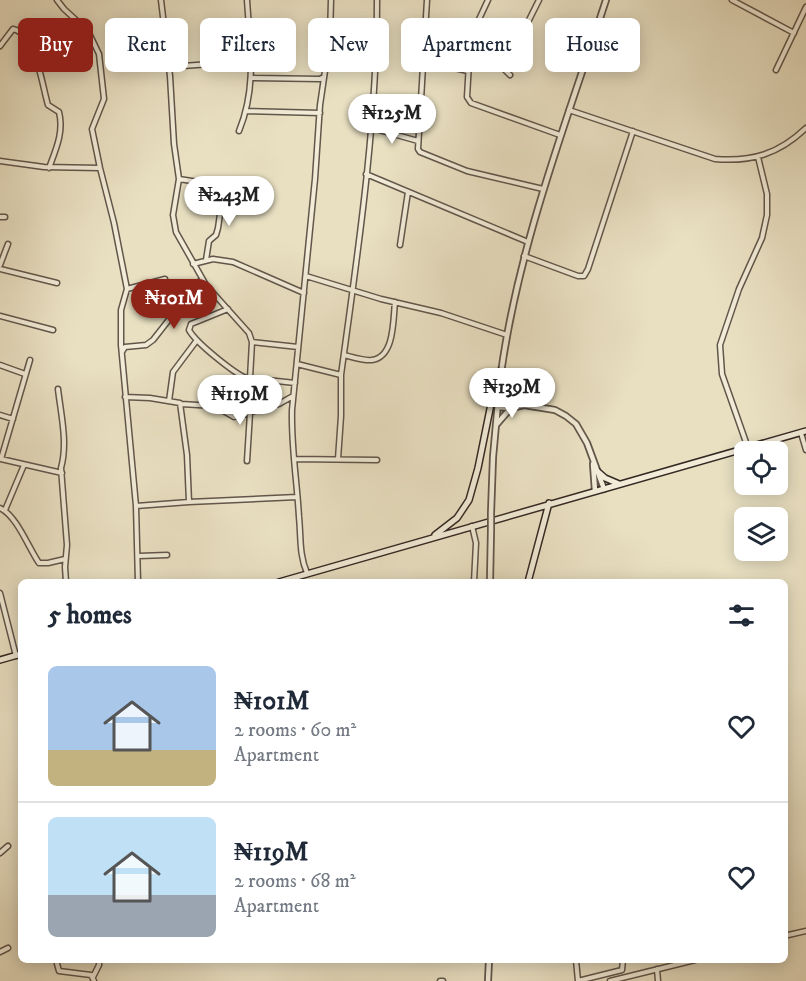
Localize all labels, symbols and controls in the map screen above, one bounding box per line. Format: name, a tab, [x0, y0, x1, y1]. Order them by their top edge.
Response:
chip: Buy	[18, 18, 93, 72]
chip: Rent	[105, 18, 188, 72]
chip: Filters	[200, 18, 296, 72]
chip: New	[308, 18, 389, 72]
chip: Apartment	[401, 18, 533, 72]
chip: House	[545, 18, 640, 72]
pin: ₦125M	[350, 94, 434, 145]
text: ₦125M	[362, 101, 422, 126]
pin: ₦243M	[187, 176, 271, 227]
text: ₦243M	[198, 183, 260, 208]
pin: ₦101M	[132, 279, 216, 330]
text: ₦101M	[145, 286, 203, 311]
pin: ₦139M	[470, 368, 554, 419]
pin: ₦119M	[198, 375, 282, 426]
text: ₦139M	[483, 375, 541, 400]
text: ₦119M	[211, 382, 269, 407]
map controls	[734, 441, 788, 561]
button: locate	[734, 441, 788, 495]
button: layers	[734, 507, 788, 561]
text: 5 homes	[48, 599, 132, 632]
icon: filters	[725, 599, 758, 632]
text: ₦101M	[234, 685, 309, 718]
icon: home	[96, 690, 168, 762]
icon: heart	[725, 710, 758, 743]
text: 2 rooms · 60 m²	[234, 718, 356, 743]
text: Apartment	[234, 743, 319, 768]
text: ₦119M	[234, 836, 309, 869]
icon: home	[96, 841, 168, 913]
icon: heart	[725, 861, 758, 894]
text: 2 rooms · 68 m²	[234, 869, 356, 894]
text: Apartment	[234, 894, 319, 919]

